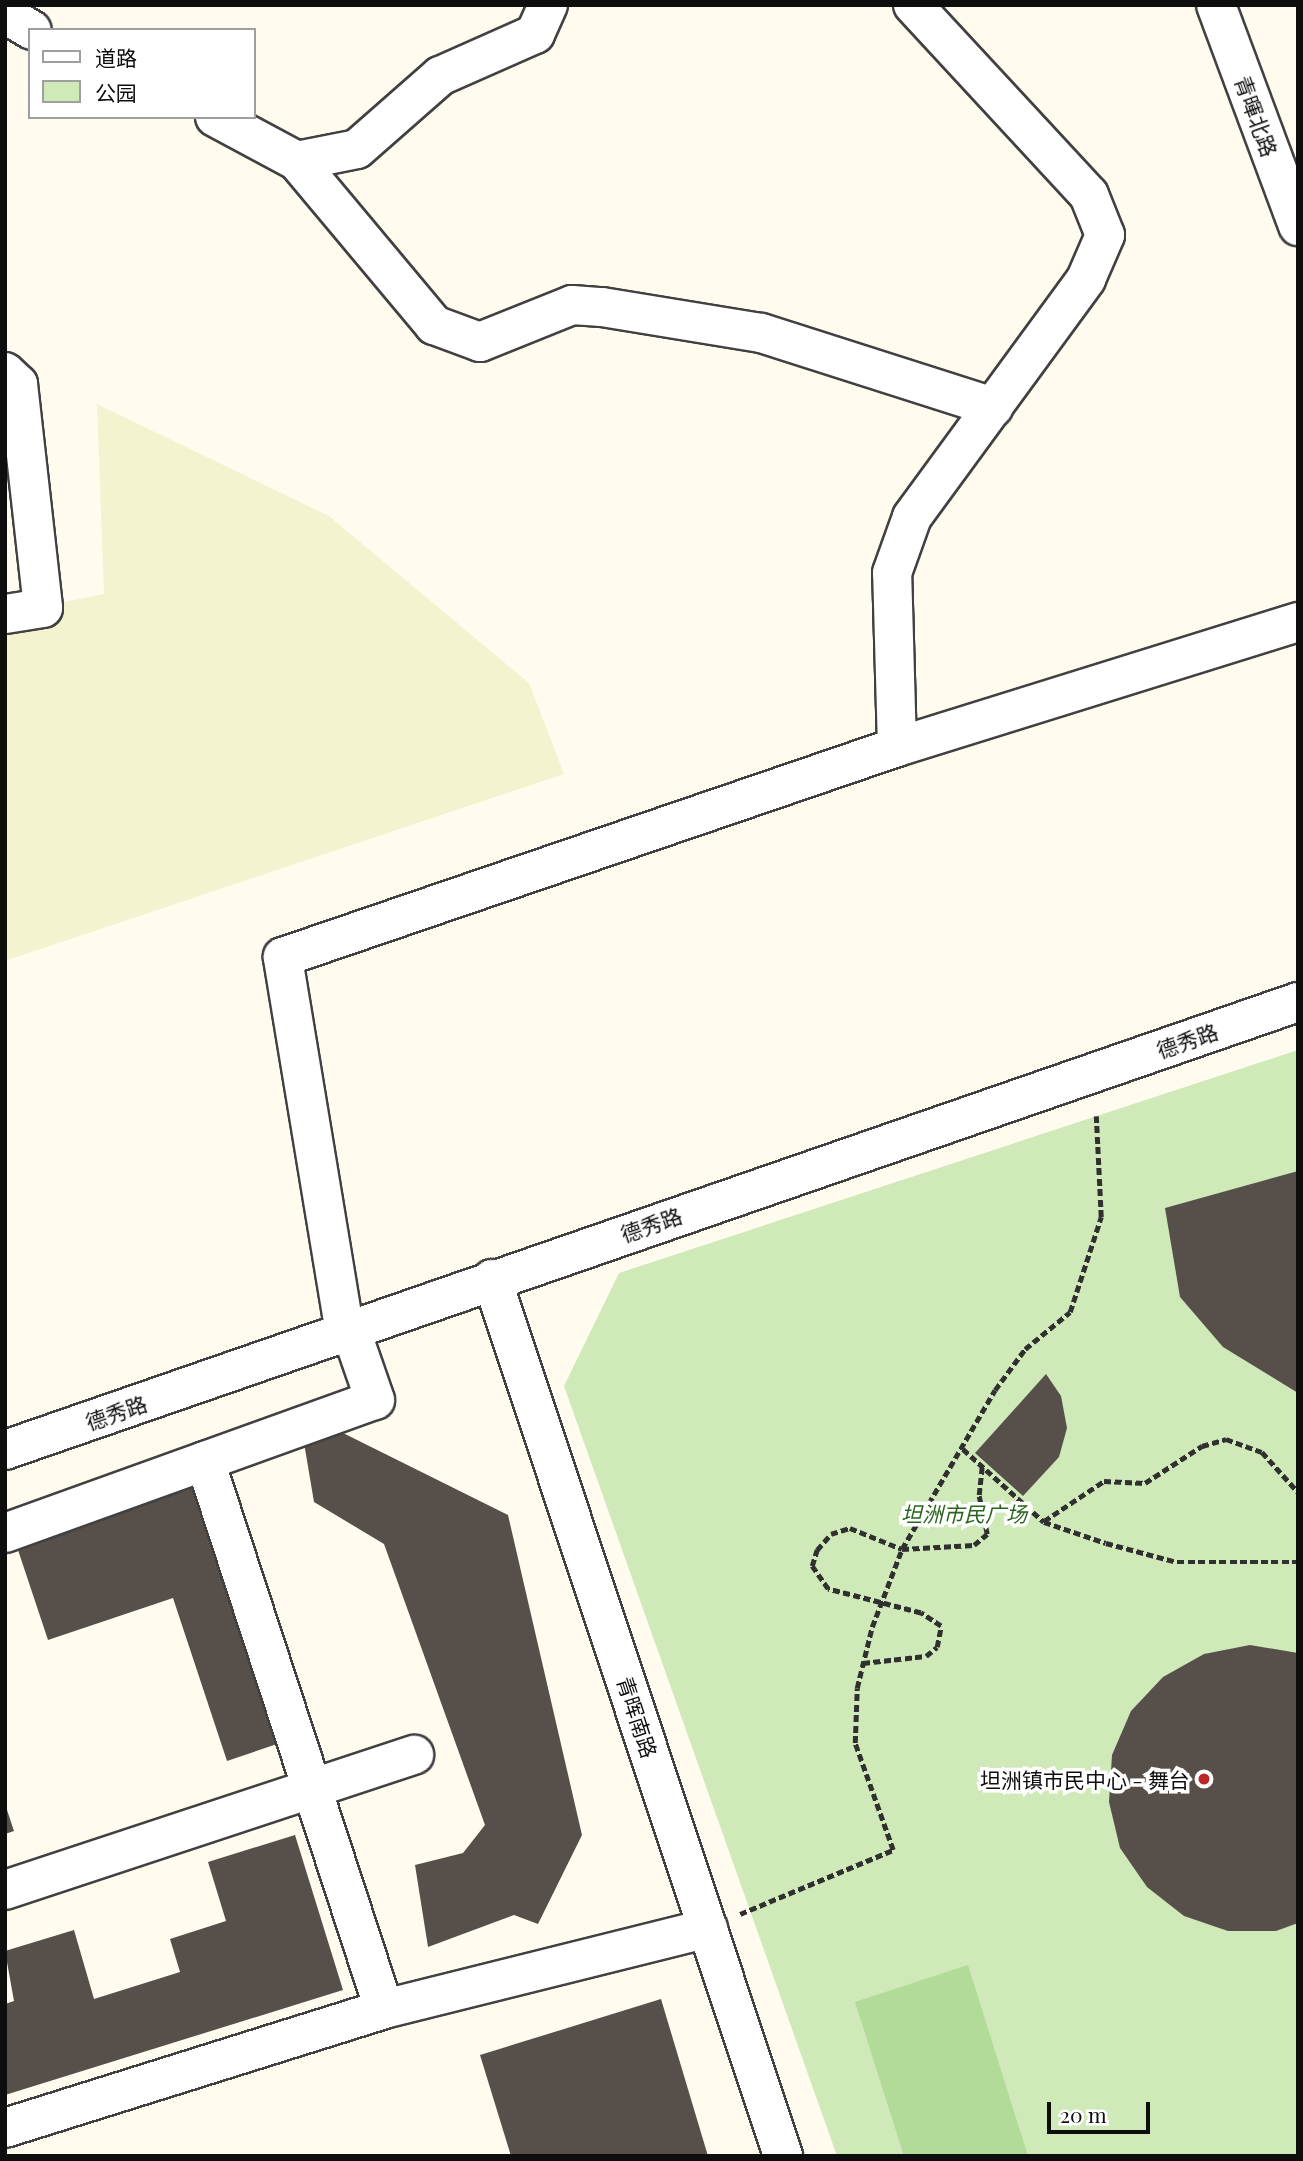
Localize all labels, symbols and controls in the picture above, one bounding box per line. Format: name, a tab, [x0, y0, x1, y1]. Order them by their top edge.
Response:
legend	[28, 28, 256, 119]
text: 道路	[95, 43, 137, 71]
street label: 青暉北路	[1231, 72, 1283, 160]
text: 公园	[95, 78, 137, 106]
street label: 德秀路	[1153, 1018, 1221, 1062]
street label: 德秀路	[617, 1202, 685, 1246]
street label: 德秀路	[82, 1390, 150, 1434]
park label: 坦洲市民广场	[901, 1500, 1027, 1526]
street label: 青晖南路	[613, 1673, 663, 1761]
place label: 坦洲镇市民中心 - 舞台	[980, 1766, 1190, 1792]
marker: 坦洲镇市民中心 - 舞台	[1196, 1771, 1212, 1787]
scale bar	[1051, 2088, 1154, 2132]
text: 20 m	[1060, 2100, 1107, 2128]

